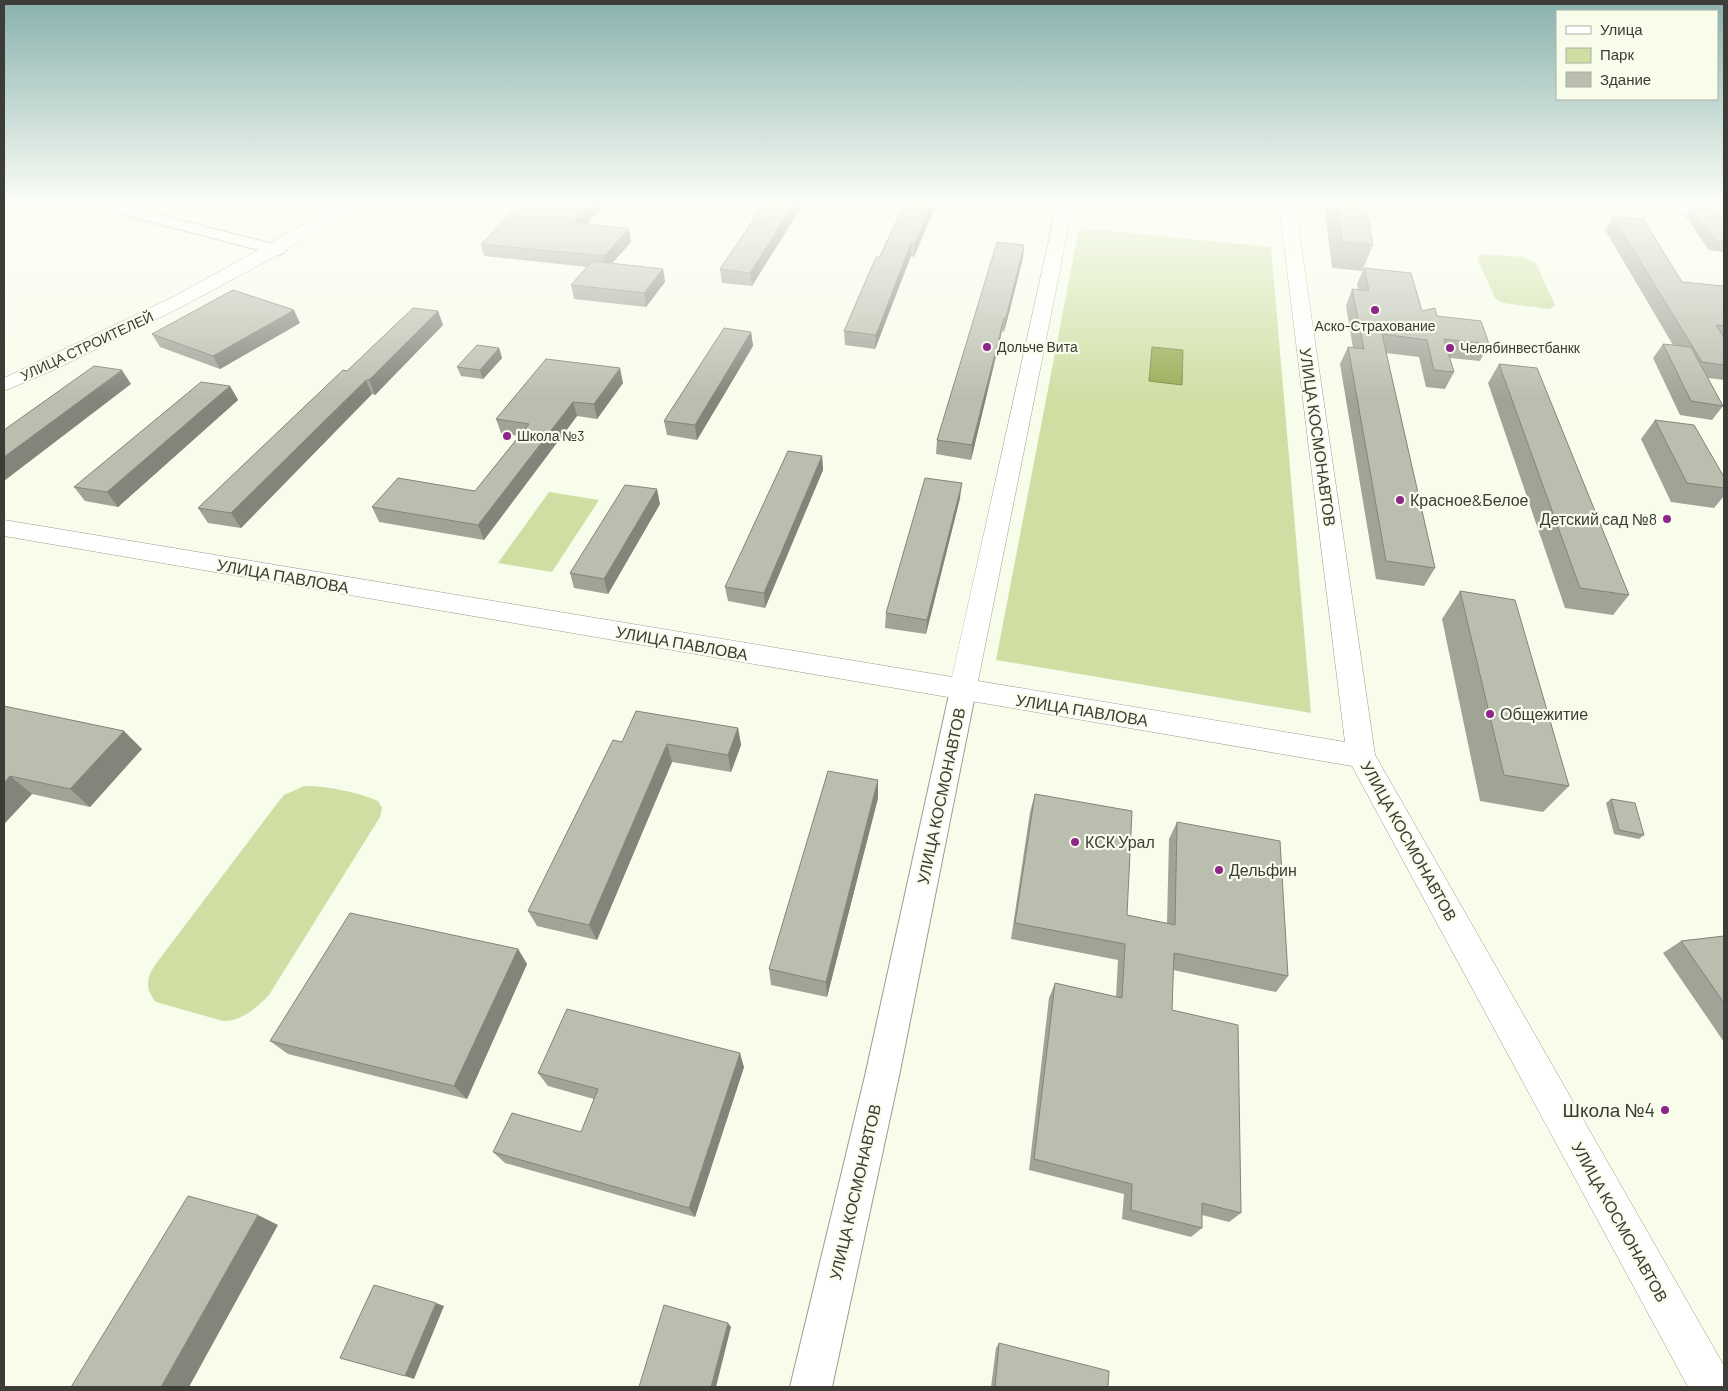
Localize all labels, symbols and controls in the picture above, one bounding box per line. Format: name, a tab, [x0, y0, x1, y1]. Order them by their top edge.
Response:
legend	[1556, 10, 1718, 100]
text: Улица	[1600, 20, 1643, 38]
text: Парк	[1600, 45, 1634, 63]
text: Здание	[1600, 70, 1651, 88]
marker: Аско-Страхование	[1369, 304, 1381, 316]
street label: УЛИЦА СТРОИТЕЛЕЙ	[18, 307, 156, 384]
place label: Аско-Страхование	[1314, 317, 1436, 334]
place label: Дольче Вита	[997, 338, 1078, 355]
place label: Челябинвестбанкк	[1460, 339, 1581, 356]
marker: Дольче Вита	[981, 341, 993, 353]
marker: Челябинвестбанкк	[1444, 342, 1456, 354]
street label: УЛИЦА КОСМОНАВТОВ	[1297, 346, 1340, 527]
place label: Школа №3	[517, 427, 585, 444]
marker: Школа №3	[501, 430, 513, 442]
place label: Красное&Белое	[1410, 490, 1529, 509]
marker: Красное&Белое	[1394, 494, 1406, 506]
place label: Детский сад №8	[1540, 509, 1657, 528]
marker: Детский сад №8	[1661, 513, 1673, 525]
street label: УЛИЦА ПАВЛОВА	[216, 555, 351, 597]
street label: УЛИЦА ПАВЛОВА	[615, 622, 750, 664]
street label: УЛИЦА ПАВЛОВА	[1015, 690, 1150, 729]
place label: Общежитие	[1500, 704, 1588, 723]
street label: УЛИЦА КОСМОНАВТОВ	[912, 706, 969, 886]
marker: Общежитие	[1484, 708, 1496, 720]
street label: УЛИЦА КОСМОНАВТОВ	[1357, 757, 1461, 924]
place label: КСК Урал	[1085, 832, 1155, 851]
marker: КСК Урал	[1069, 836, 1081, 848]
place label: Дельфин	[1229, 860, 1297, 879]
marker: Дельфин	[1213, 864, 1225, 876]
place label: Школа №4	[1563, 1098, 1655, 1121]
street label: УЛИЦА КОСМОНАВТОВ	[825, 1102, 884, 1282]
marker: Школа №4	[1659, 1104, 1671, 1116]
street label: УЛИЦА КОСМОНАВТОВ	[1568, 1138, 1672, 1305]

